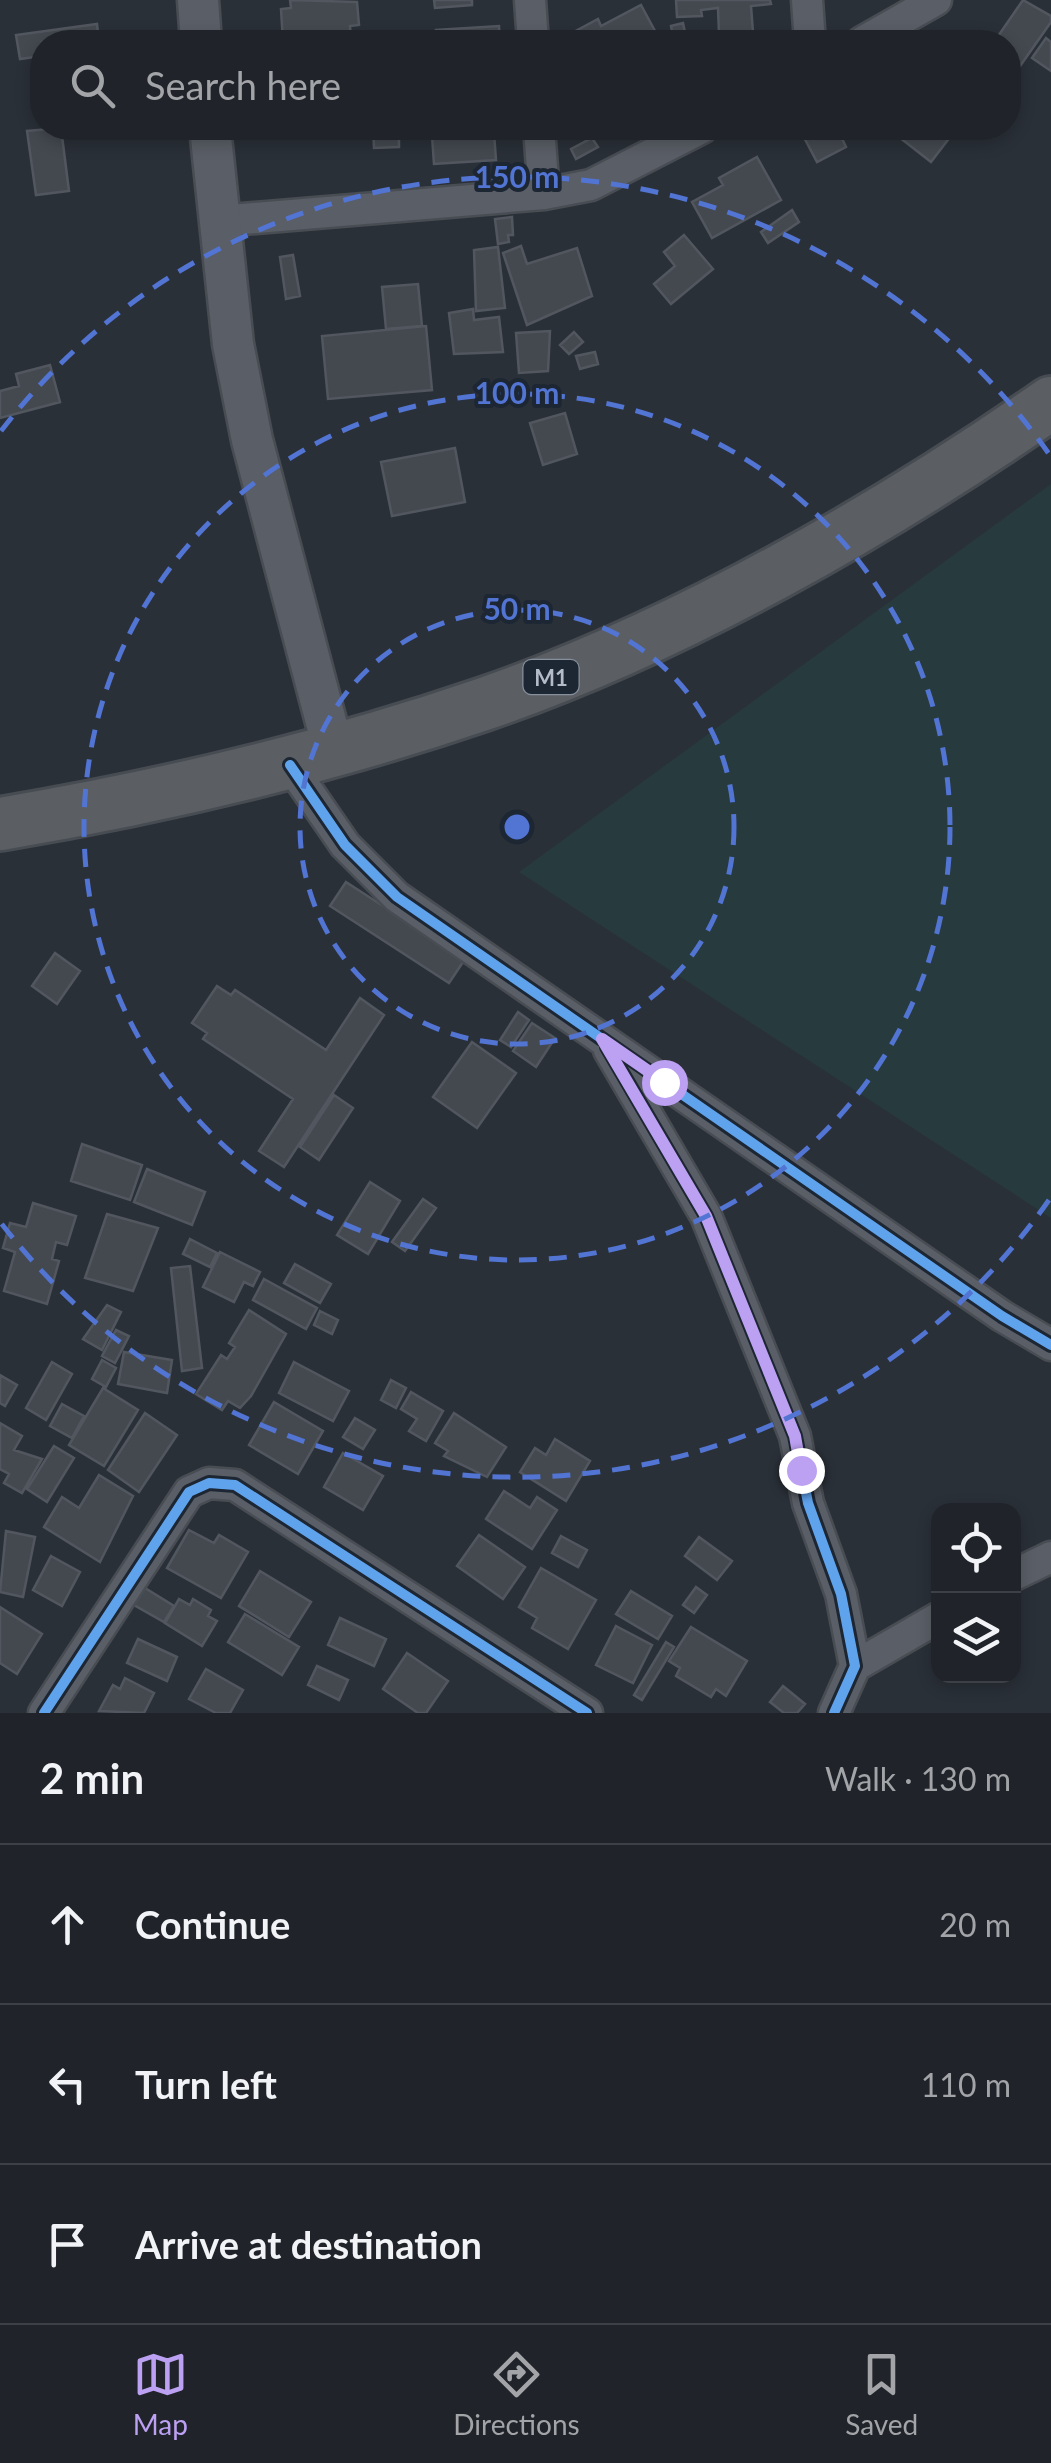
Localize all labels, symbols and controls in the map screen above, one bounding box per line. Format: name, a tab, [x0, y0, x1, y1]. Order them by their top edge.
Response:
search box	[30, 30, 1021, 140]
icon: search	[65, 58, 120, 113]
text: Search here	[145, 62, 341, 108]
text: 150 m	[475, 158, 559, 194]
text: 100 m	[475, 374, 559, 410]
text: 50 m	[483, 590, 551, 626]
road number: M1	[524, 660, 578, 694]
centre of rings	[499, 809, 535, 845]
route start	[642, 1060, 688, 1106]
route end	[779, 1448, 825, 1494]
map controls	[931, 1503, 1021, 1683]
button: locate	[931, 1503, 1021, 1593]
button: layers	[931, 1593, 1021, 1683]
text: 2 min	[40, 1753, 144, 1803]
text: Walk · 130 m	[825, 1759, 1011, 1798]
icon: ahead	[40, 1897, 95, 1952]
text: Continue	[135, 1901, 290, 1947]
text: 20 m	[939, 1905, 1011, 1944]
icon: left	[40, 2057, 95, 2112]
text: Turn left	[135, 2061, 277, 2107]
text: 110 m	[921, 2065, 1011, 2104]
icon: arrive	[40, 2217, 95, 2272]
text: Arrive at destination	[135, 2221, 482, 2267]
tab: Map	[133, 2347, 188, 2441]
tab: Directions	[453, 2347, 580, 2441]
tab: Saved	[845, 2347, 918, 2441]

